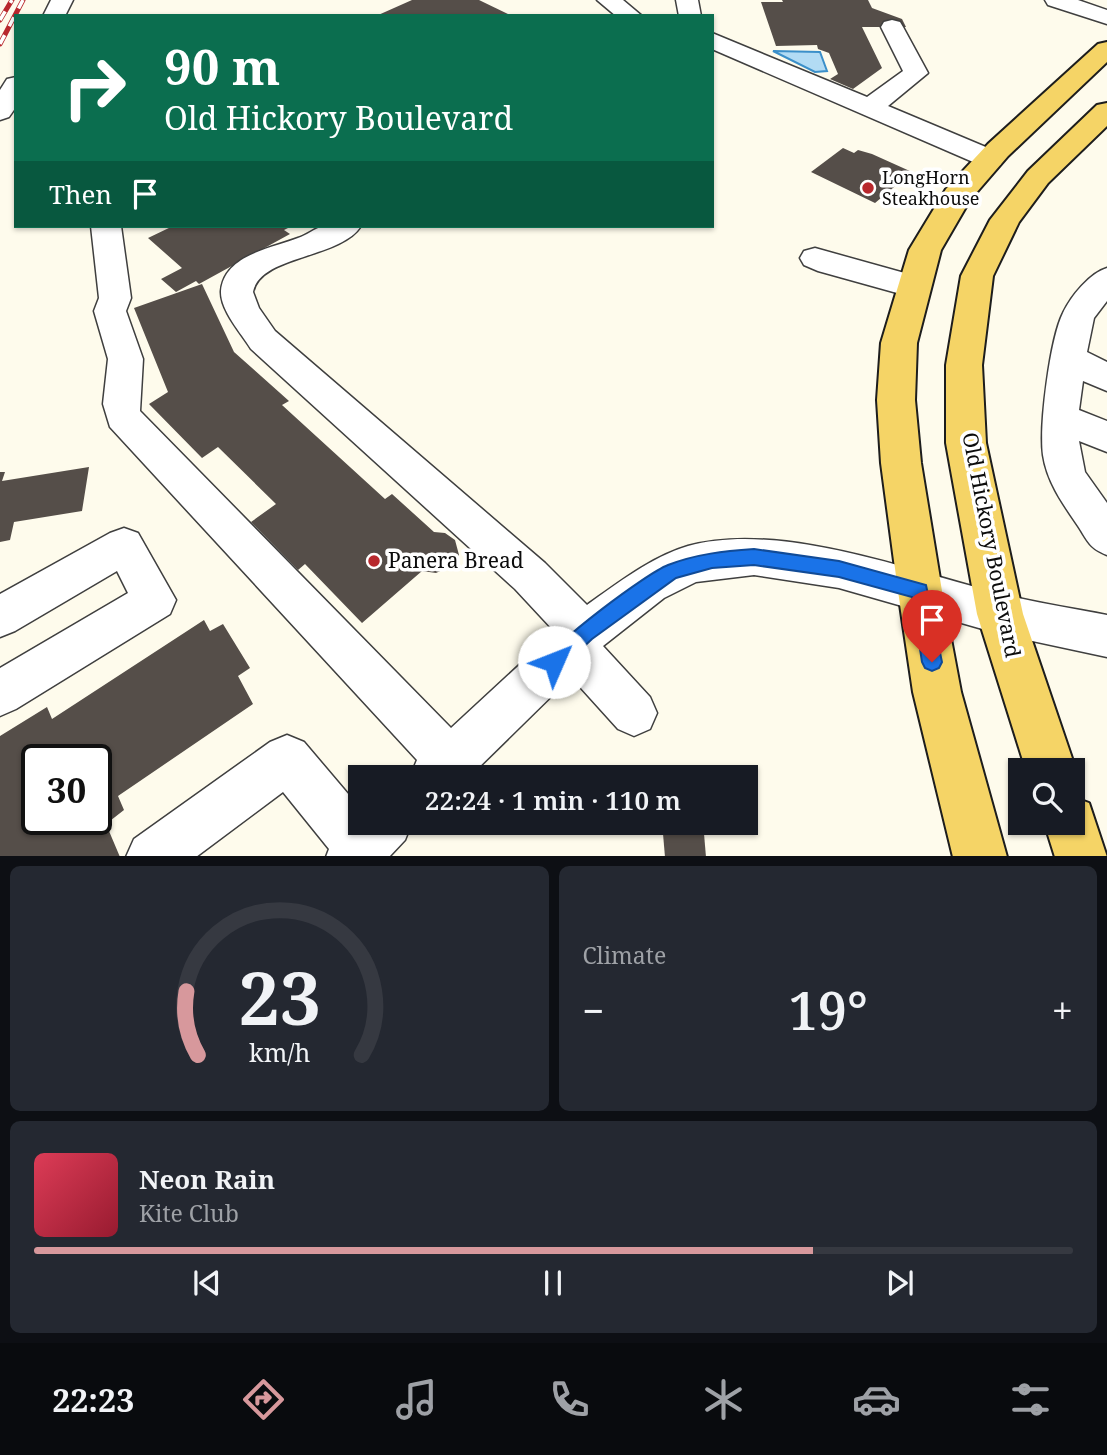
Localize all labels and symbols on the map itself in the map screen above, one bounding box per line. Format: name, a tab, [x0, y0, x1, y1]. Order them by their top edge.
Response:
place label: LongHorn Steakhouse	[882, 165, 979, 210]
marker: LongHorn Steakhouse	[860, 180, 876, 196]
street label: Old Hickory Boulevard	[956, 430, 1028, 660]
place label: Panera Bread	[388, 546, 524, 574]
marker: Panera Bread	[366, 553, 382, 569]
pin	[902, 590, 962, 662]
position arrow	[517, 625, 591, 699]
speed limit sign: 30	[21, 744, 112, 835]

